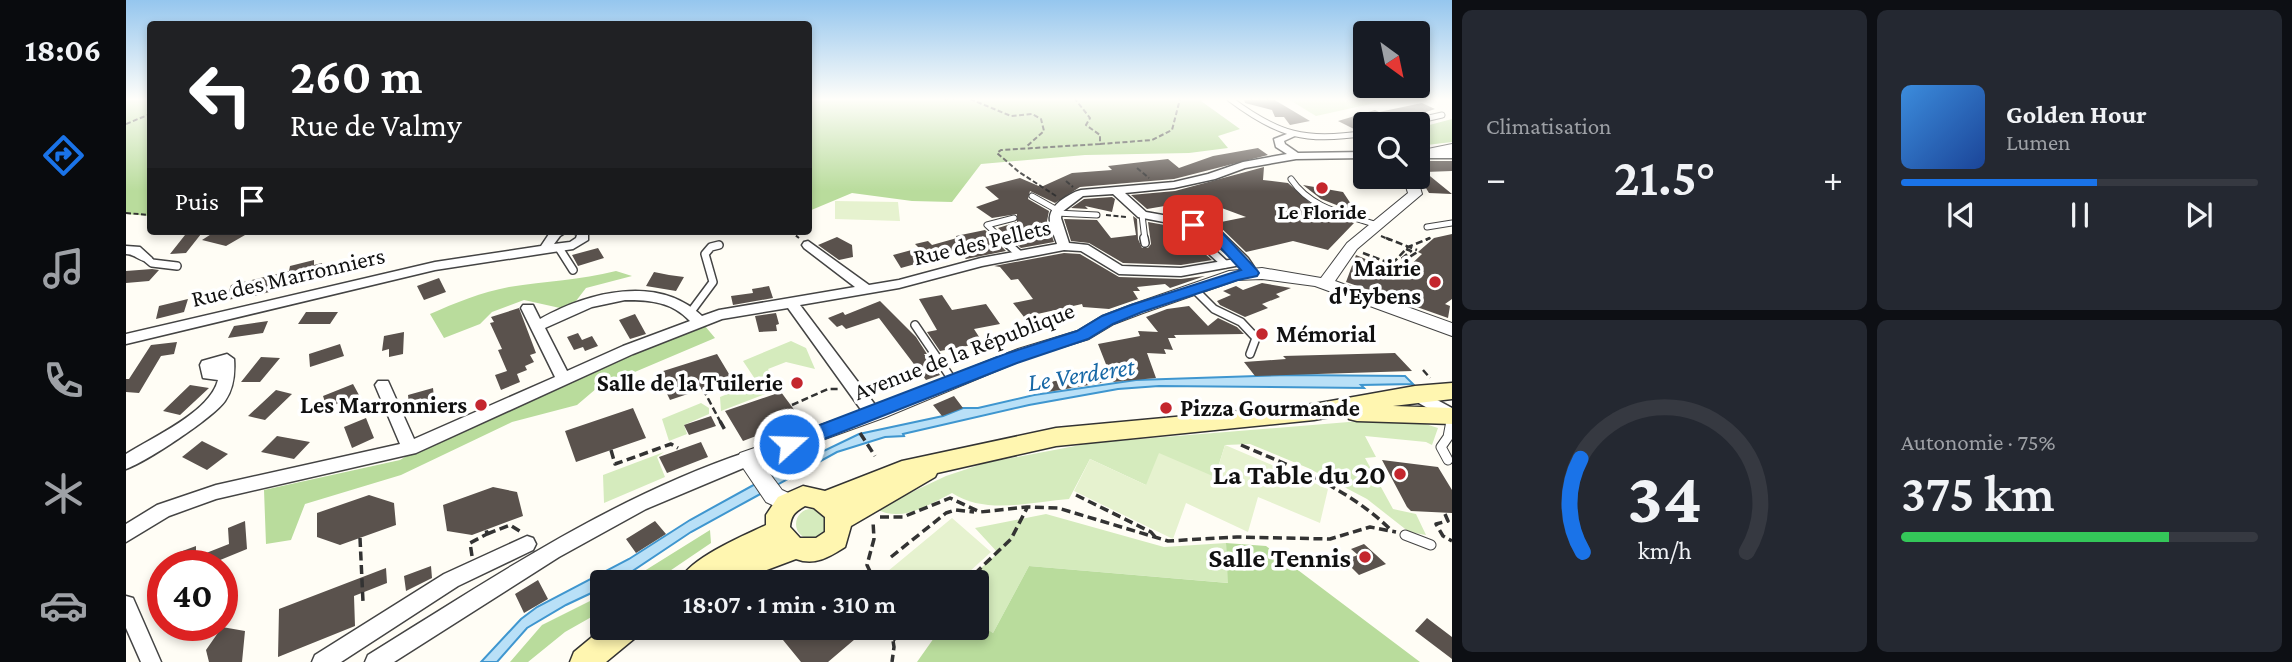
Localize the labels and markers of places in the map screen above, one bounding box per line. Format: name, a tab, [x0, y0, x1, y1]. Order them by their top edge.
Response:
marker: Le Floride	[1314, 180, 1330, 196]
pin	[1163, 195, 1223, 255]
place label: Le Floride	[1278, 200, 1367, 224]
place label: Mairie d'Eybens	[1329, 254, 1421, 309]
marker: Mairie d'Eybens	[1427, 274, 1443, 290]
place label: Mémorial	[1276, 320, 1376, 347]
marker: Mémorial	[1254, 326, 1270, 342]
place label: Salle de la Tuilerie	[597, 369, 783, 396]
marker: Salle de la Tuilerie	[789, 375, 805, 391]
place label: Les Marronniers	[300, 391, 467, 418]
place label: Pizza Gourmande	[1180, 394, 1360, 421]
marker: Les Marronniers	[473, 397, 489, 413]
marker: Pizza Gourmande	[1158, 400, 1174, 416]
place label: La Table du 20	[1213, 459, 1386, 490]
marker: La Table du 20	[1392, 466, 1408, 482]
place label: Salle Tennis	[1208, 542, 1351, 573]
marker: Salle Tennis	[1357, 549, 1373, 565]

